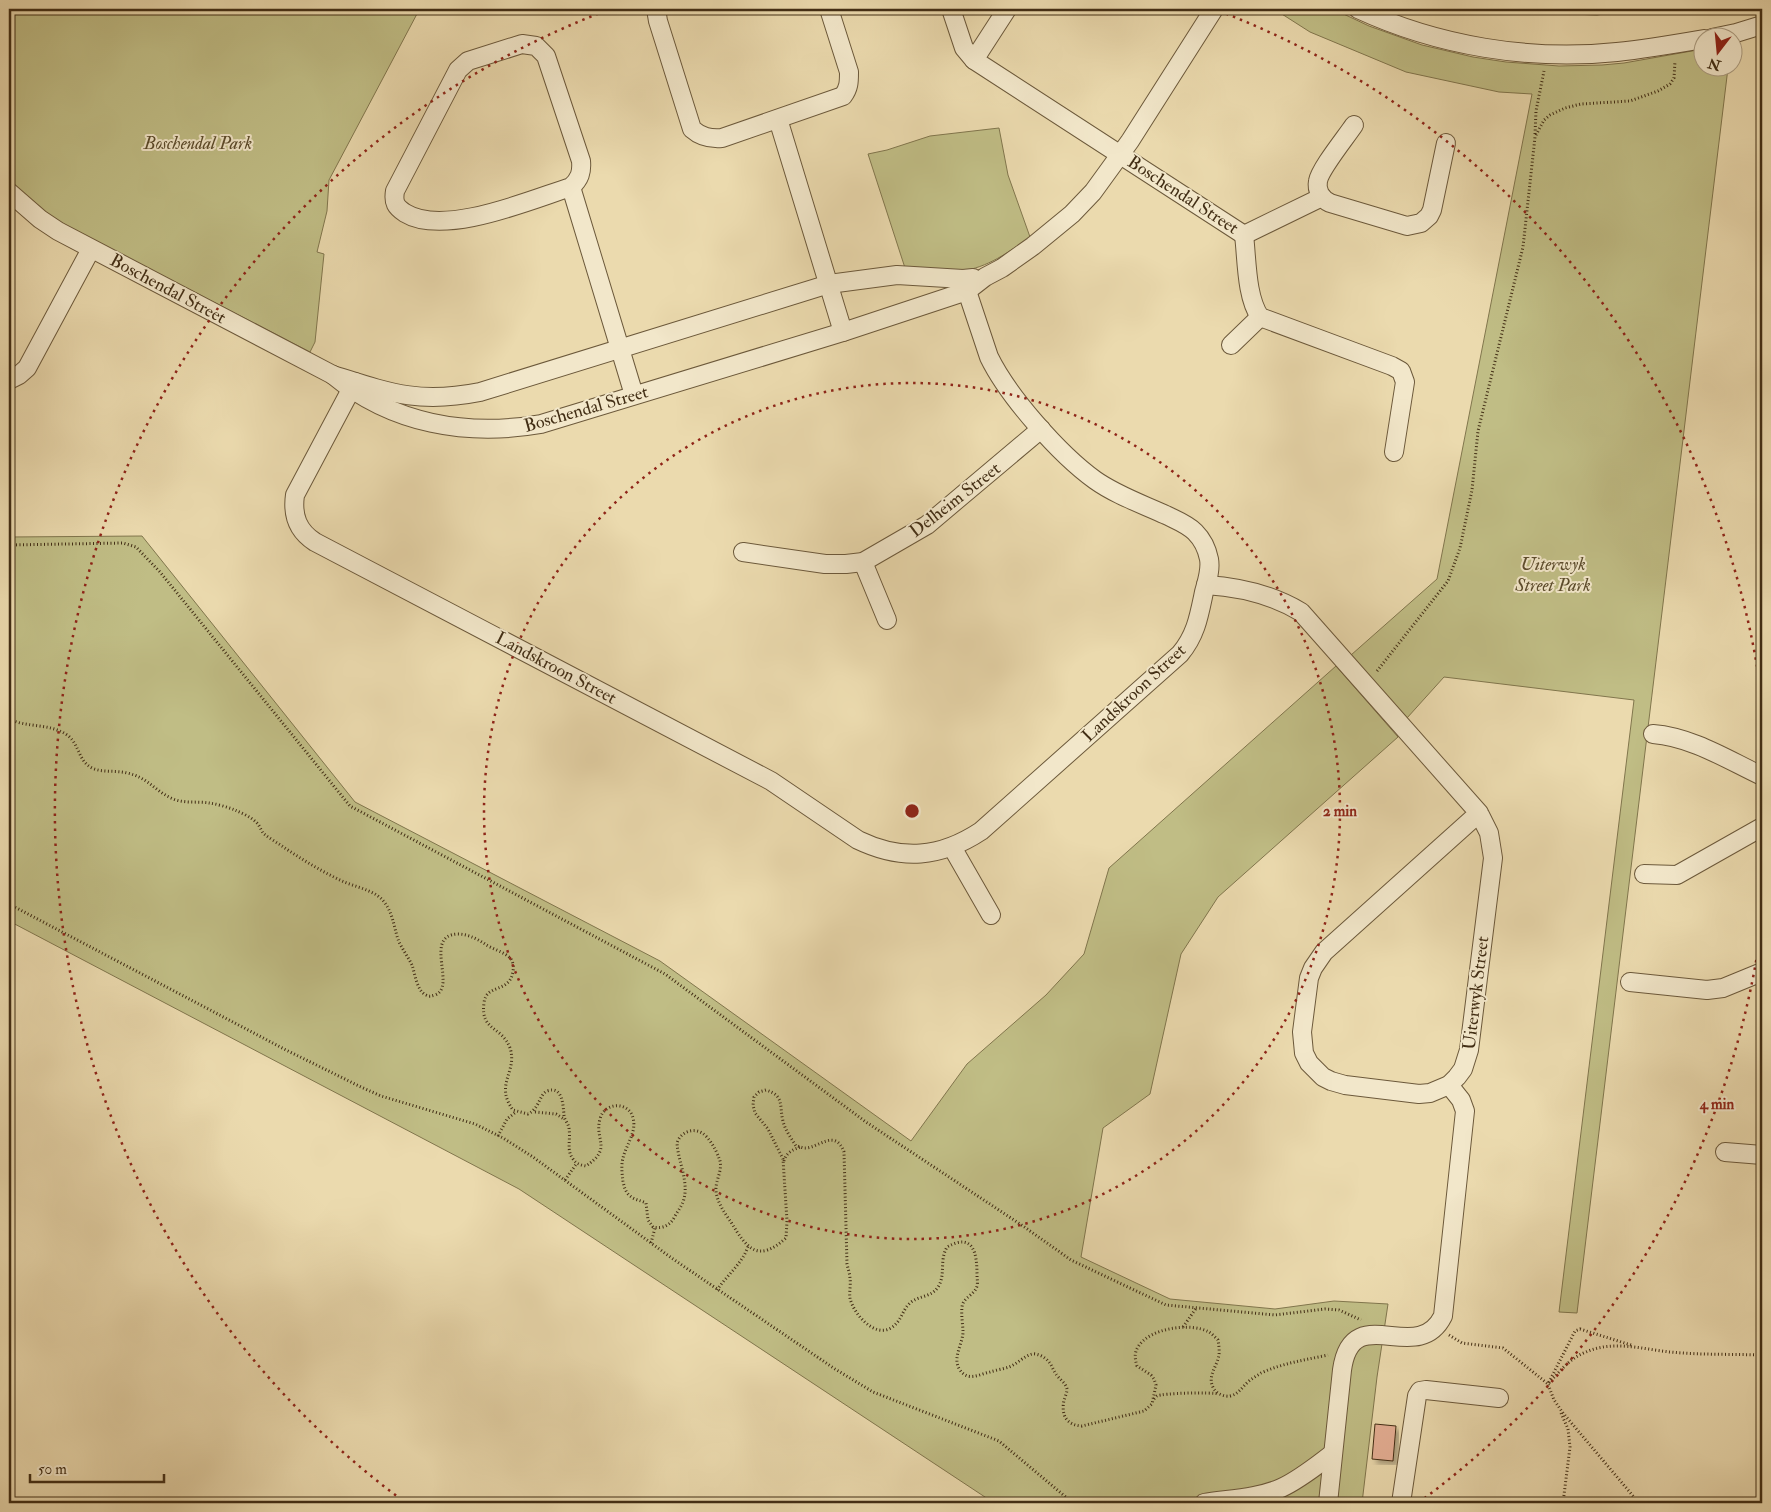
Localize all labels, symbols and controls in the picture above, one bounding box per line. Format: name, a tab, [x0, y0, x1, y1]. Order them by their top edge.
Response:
north arrow	[1694, 28, 1744, 78]
text: N	[1706, 54, 1724, 74]
park label: Boschendal Park	[143, 132, 252, 155]
street label: Boschendal Street	[1123, 150, 1243, 240]
street label: Boschendal Street	[106, 249, 230, 329]
street label: Boschendal Street	[521, 380, 651, 438]
street label: Delheim Street	[905, 457, 1005, 543]
park label: Uiterwyk Street Park	[1514, 553, 1591, 597]
street label: Landskroon Street	[492, 626, 621, 710]
street label: Landskroon Street	[1077, 639, 1191, 747]
centre of rings	[903, 802, 921, 820]
text: 2 min	[1323, 802, 1357, 821]
street label: Uiterwyk Street	[1458, 935, 1494, 1051]
text: 4 min	[1699, 1095, 1735, 1114]
scale bar	[30, 1452, 164, 1484]
text: 50 m	[38, 1460, 67, 1479]

